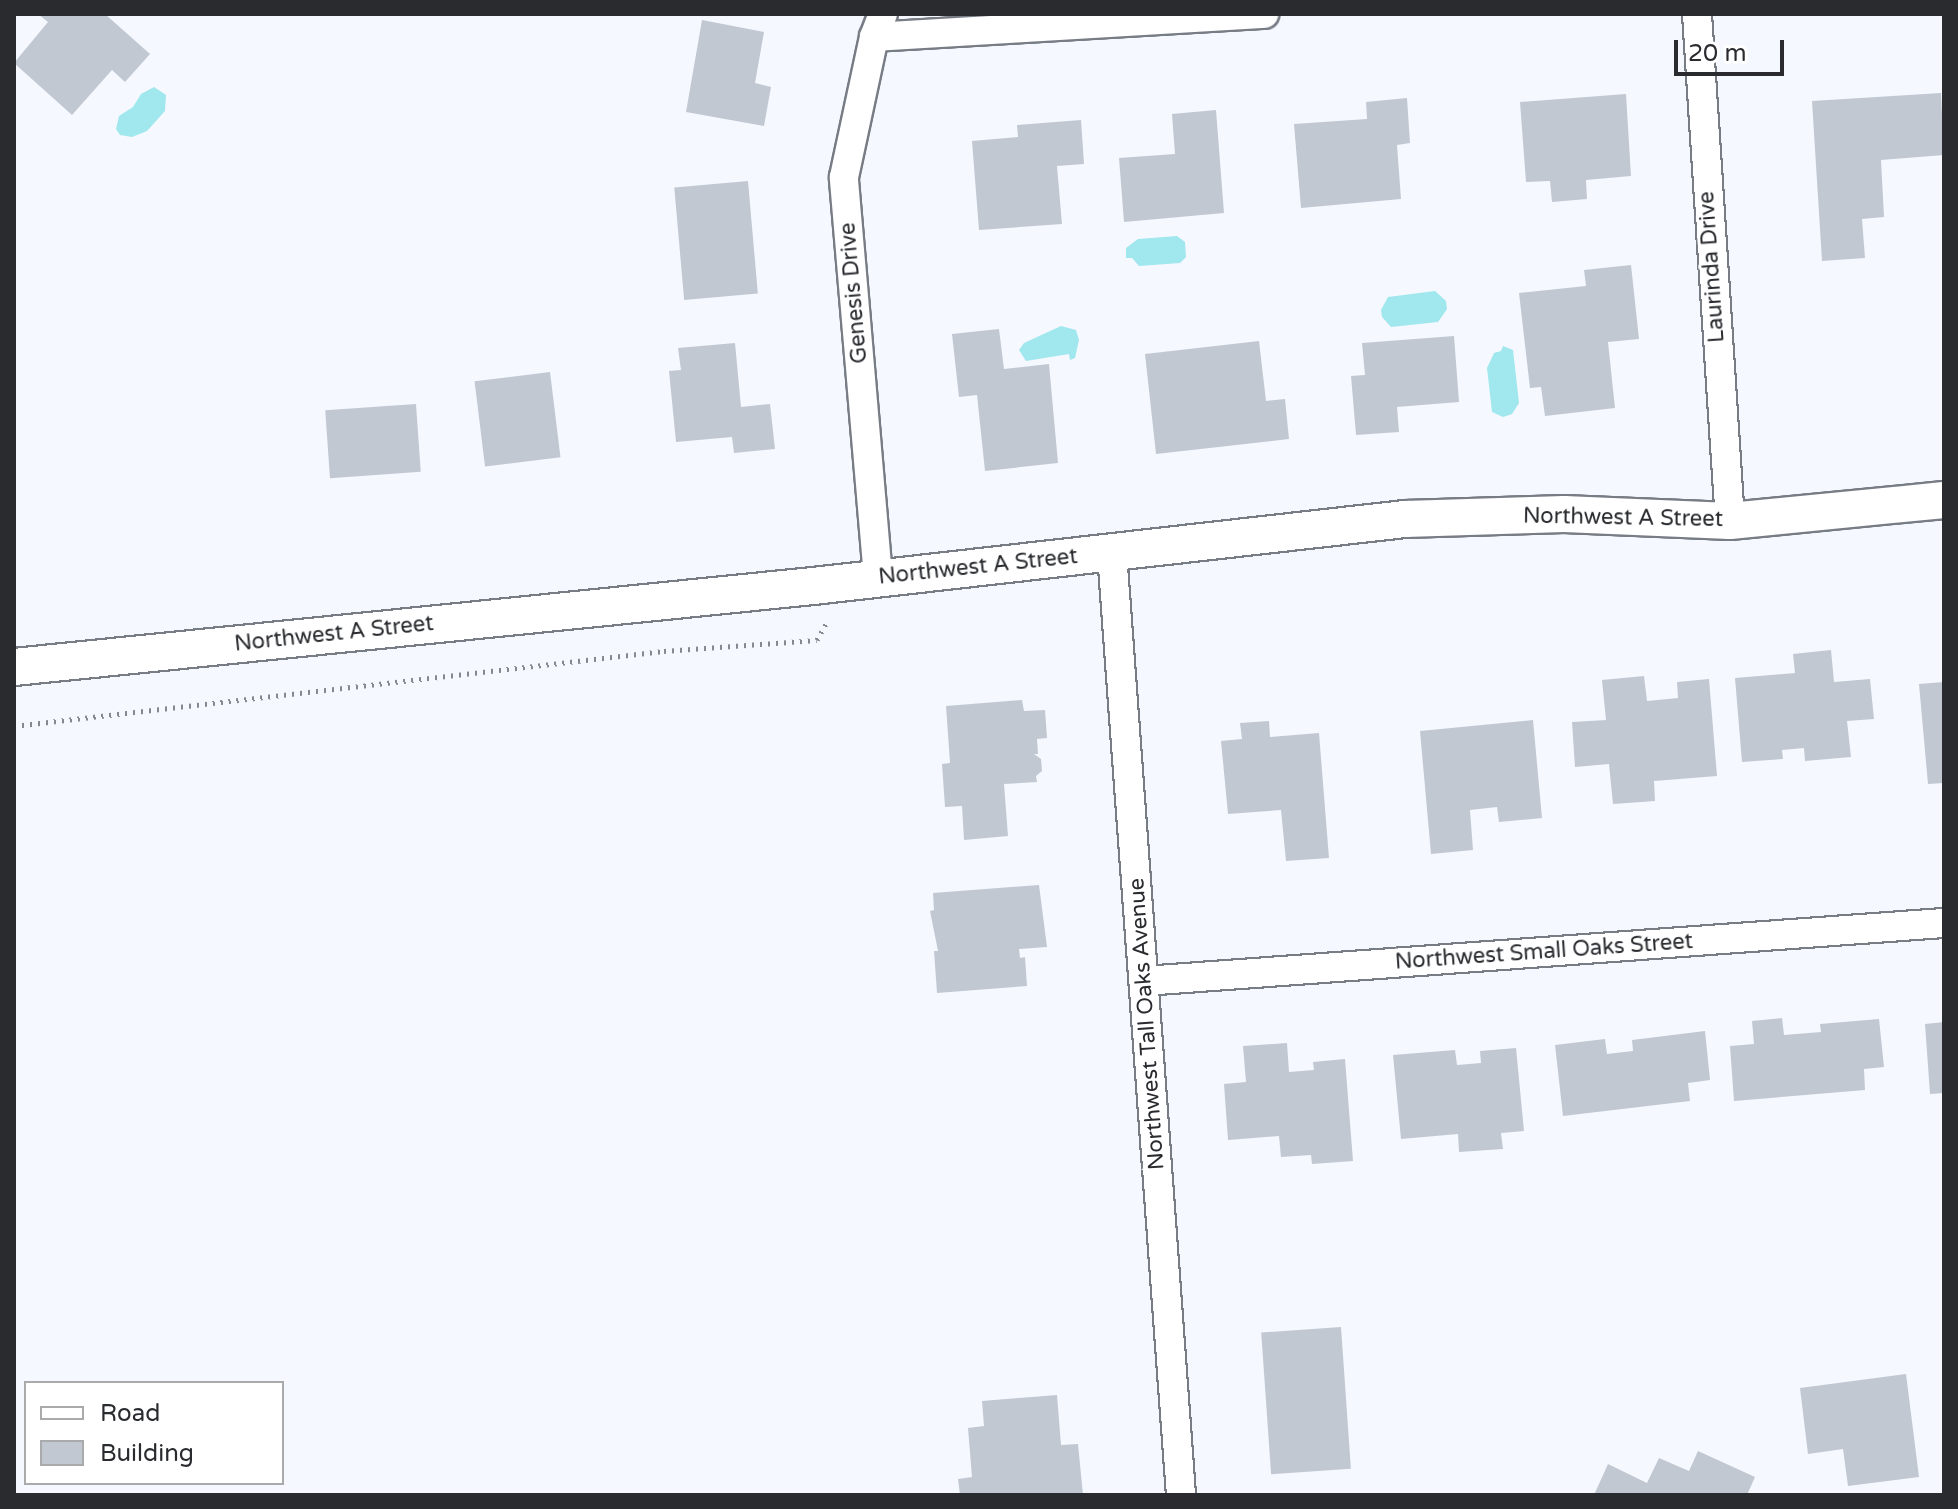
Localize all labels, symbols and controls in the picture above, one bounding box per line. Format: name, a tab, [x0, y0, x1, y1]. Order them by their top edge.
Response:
scale bar	[1678, 24, 1788, 74]
text: 20 m	[1688, 39, 1746, 68]
street label: Laurinda Drive	[1694, 190, 1730, 344]
street label: Genesis Drive	[835, 221, 873, 365]
street label: Northwest A Street	[1523, 503, 1723, 533]
street label: Northwest A Street	[877, 543, 1079, 591]
street label: Northwest A Street	[233, 610, 435, 658]
street label: Northwest Tall Oaks Avenue	[1124, 877, 1170, 1171]
street label: Northwest Small Oaks Street	[1394, 928, 1694, 976]
legend	[24, 1381, 284, 1485]
text: Road	[100, 1399, 160, 1428]
text: Building	[100, 1439, 194, 1468]

